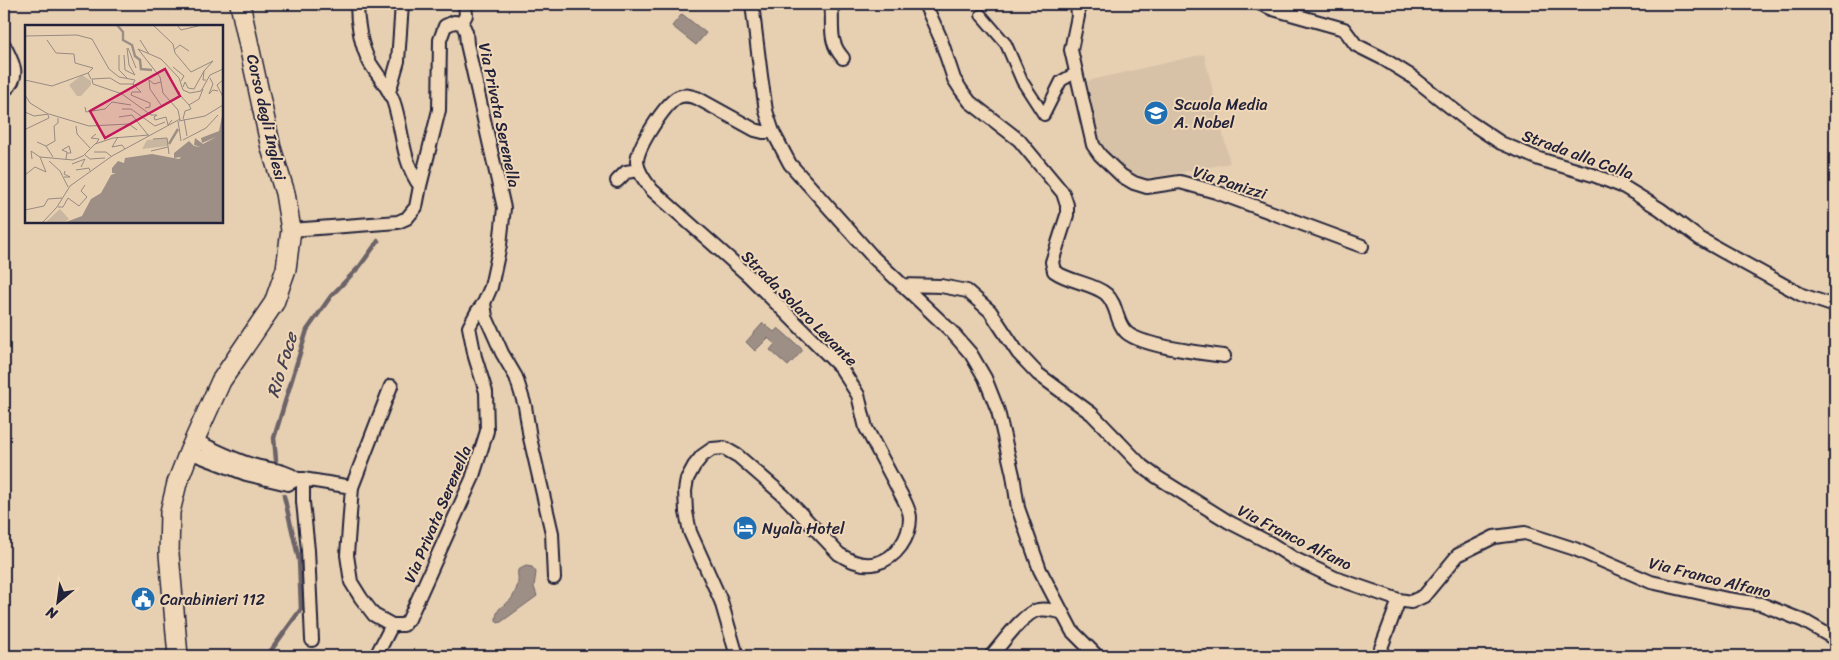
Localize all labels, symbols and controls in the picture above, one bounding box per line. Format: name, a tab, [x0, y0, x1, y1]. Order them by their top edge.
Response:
inset map	[25, 25, 222, 222]
street label: Via Privata Serenella	[470, 40, 529, 190]
street label: Corso degli Inglesi	[238, 51, 295, 184]
place label: Scuola Media A. Nobel	[1173, 90, 1268, 137]
school or university icon: Scuola Media A. Nobel	[1143, 100, 1169, 126]
street label: Strada alla Colla	[1518, 121, 1638, 188]
street label: Via Panizzi	[1189, 157, 1271, 208]
street label: Strada Solaro Levante	[734, 243, 865, 374]
water label: Rio Foce	[257, 327, 308, 402]
street label: Via Privata Serenella	[395, 441, 480, 588]
street label: Via Franco Alfano	[1233, 496, 1357, 579]
place label: Nyala Hotel	[762, 514, 845, 543]
hotel icon: Nyala Hotel	[732, 515, 758, 541]
street label: Via Franco Alfano	[1646, 548, 1774, 607]
north arrow	[32, 578, 82, 628]
place label: Carabinieri 112	[160, 585, 265, 614]
public building icon: Carabinieri 112	[130, 586, 156, 612]
text: N	[41, 600, 63, 627]

